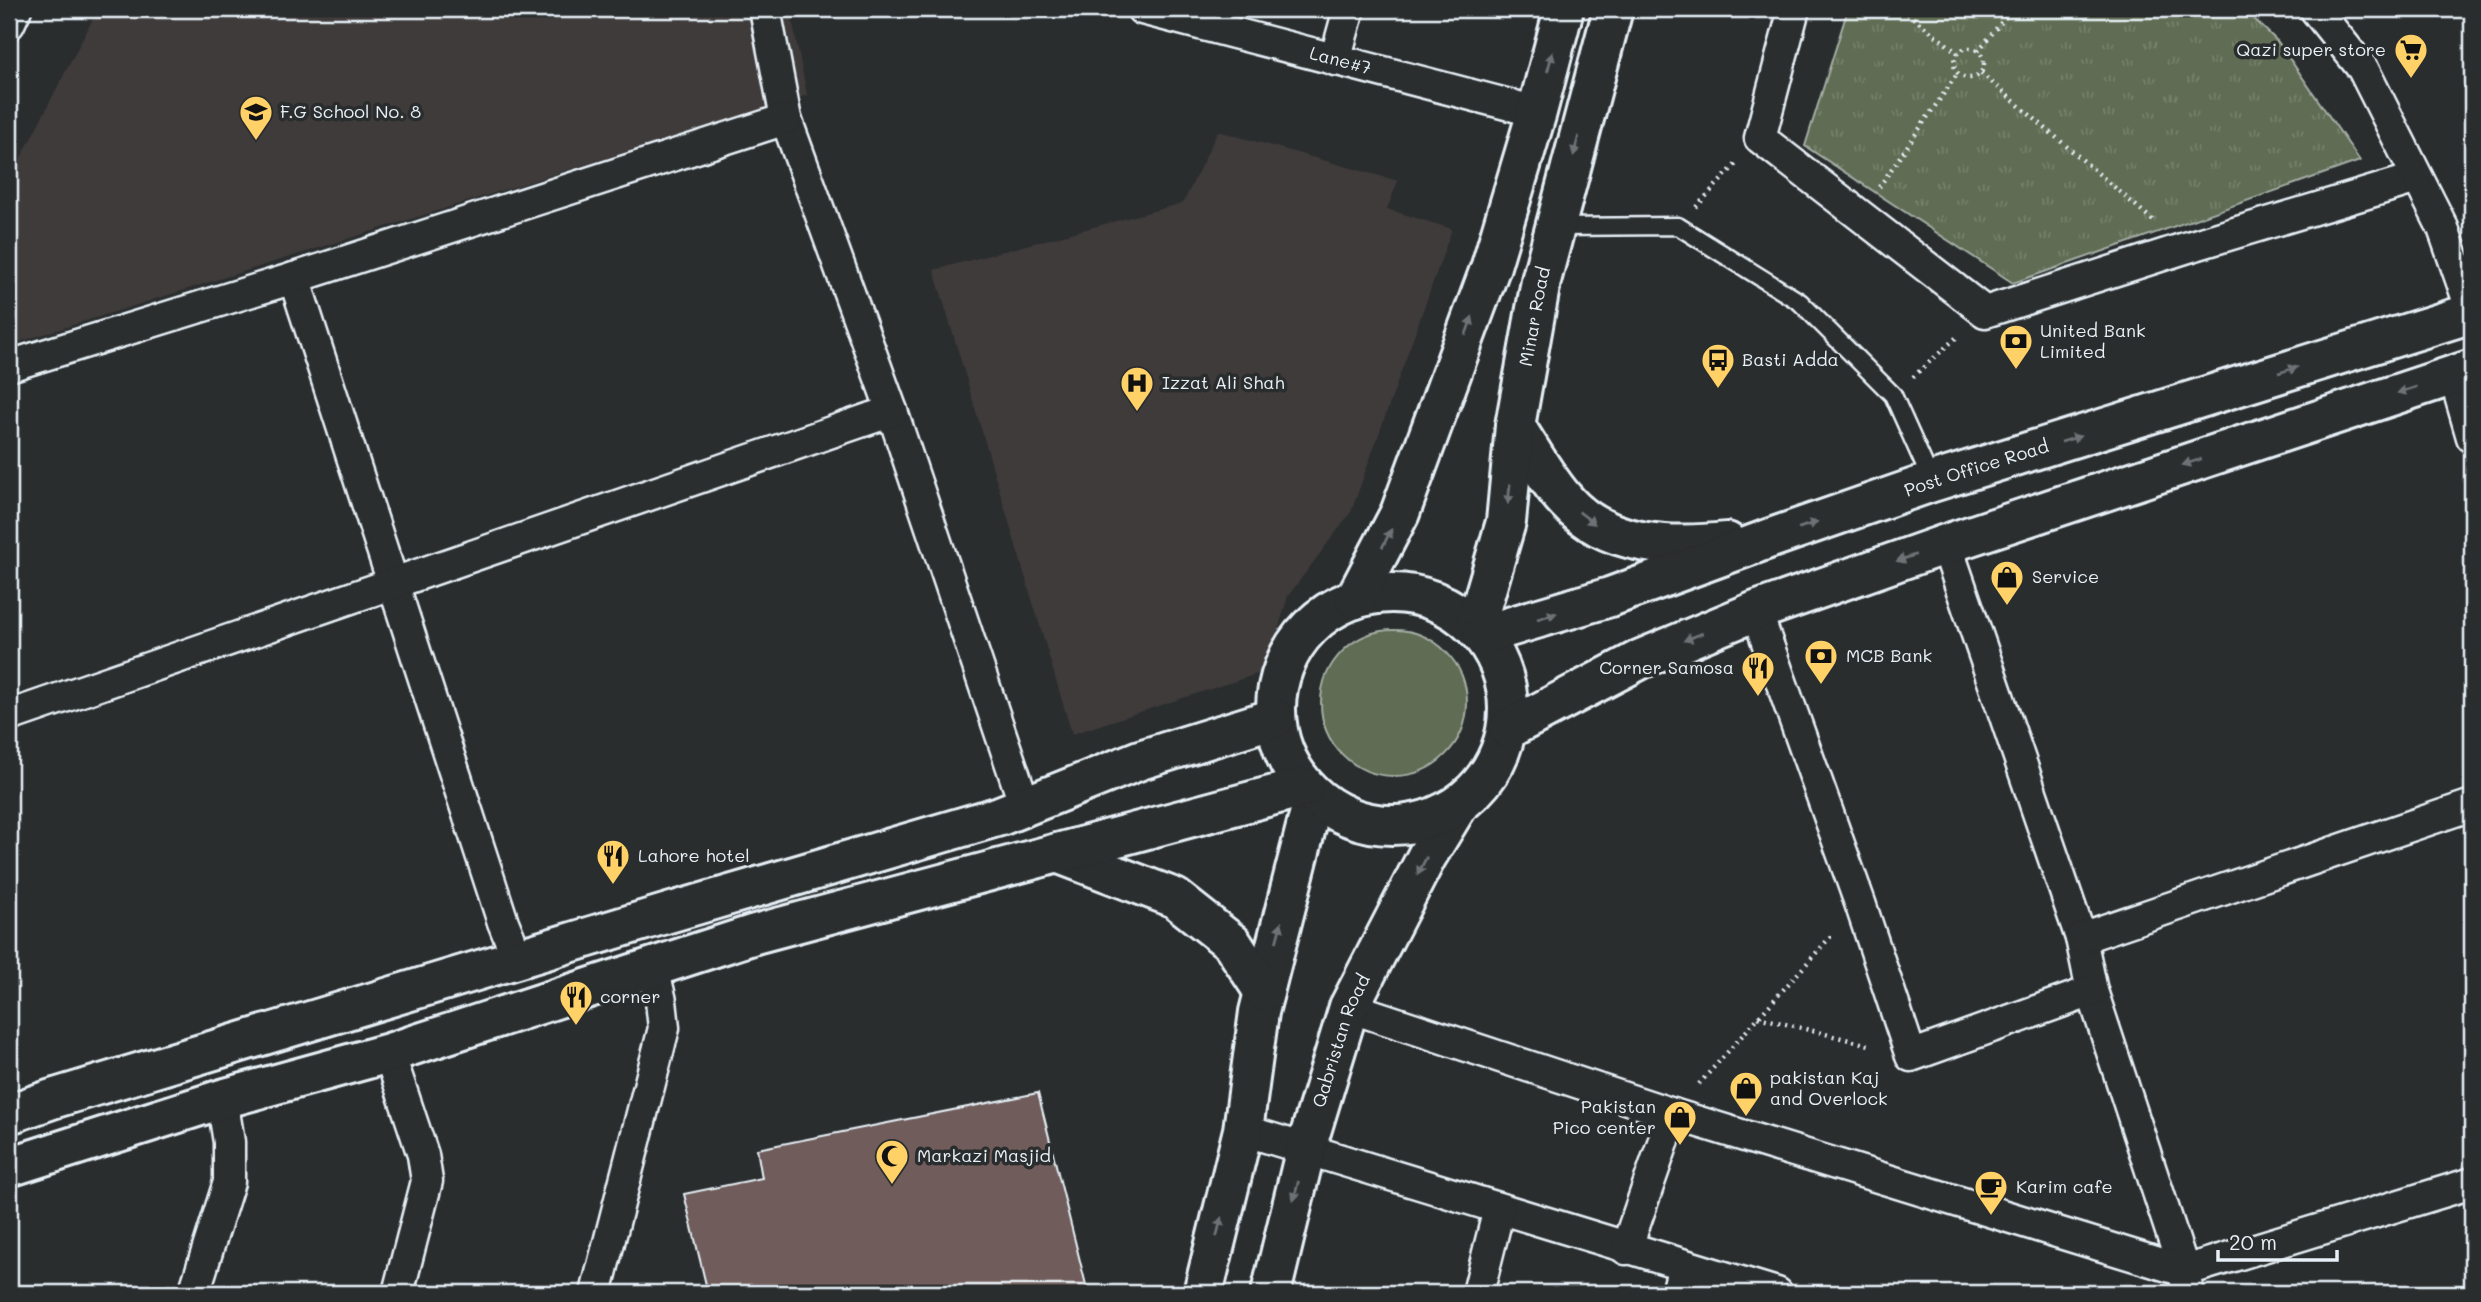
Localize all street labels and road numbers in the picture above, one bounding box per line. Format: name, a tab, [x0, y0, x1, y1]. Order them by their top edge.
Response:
street label: Lane#7	[1307, 40, 1374, 79]
street label: Minar Road	[1513, 264, 1555, 368]
street label: Post Office Road	[1901, 433, 2051, 502]
street label: Qabristan Road	[1306, 970, 1375, 1110]

